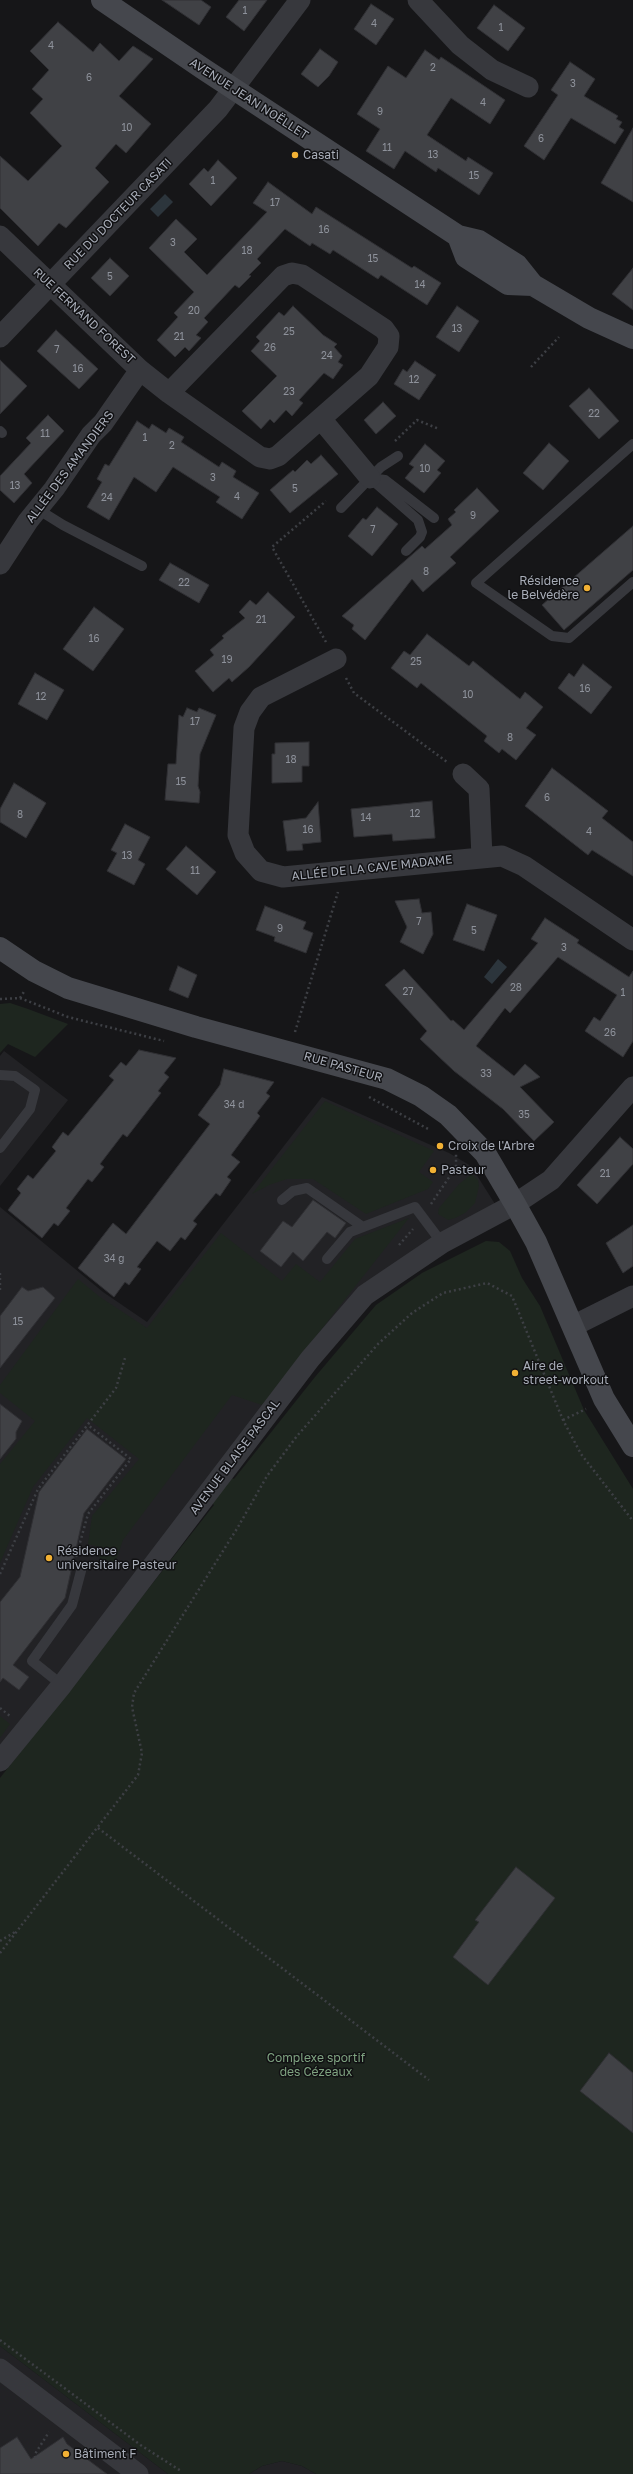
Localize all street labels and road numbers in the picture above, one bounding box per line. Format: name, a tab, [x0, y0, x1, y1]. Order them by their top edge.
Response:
street label: AVENUE JEAN NOËLLET	[187, 55, 311, 143]
street label: RUE DU DOCTEUR CASATI	[61, 155, 175, 273]
street label: RUE FERNAND FOREST	[30, 265, 138, 367]
street label: ALLÉE DES AMANDIERS	[23, 408, 117, 526]
street label: ALLÉE DE LA CAVE MADAME	[291, 852, 453, 884]
street label: RUE PASTEUR	[302, 1049, 384, 1085]
street label: AVENUE BLAISE PASCAL	[187, 1396, 283, 1518]

